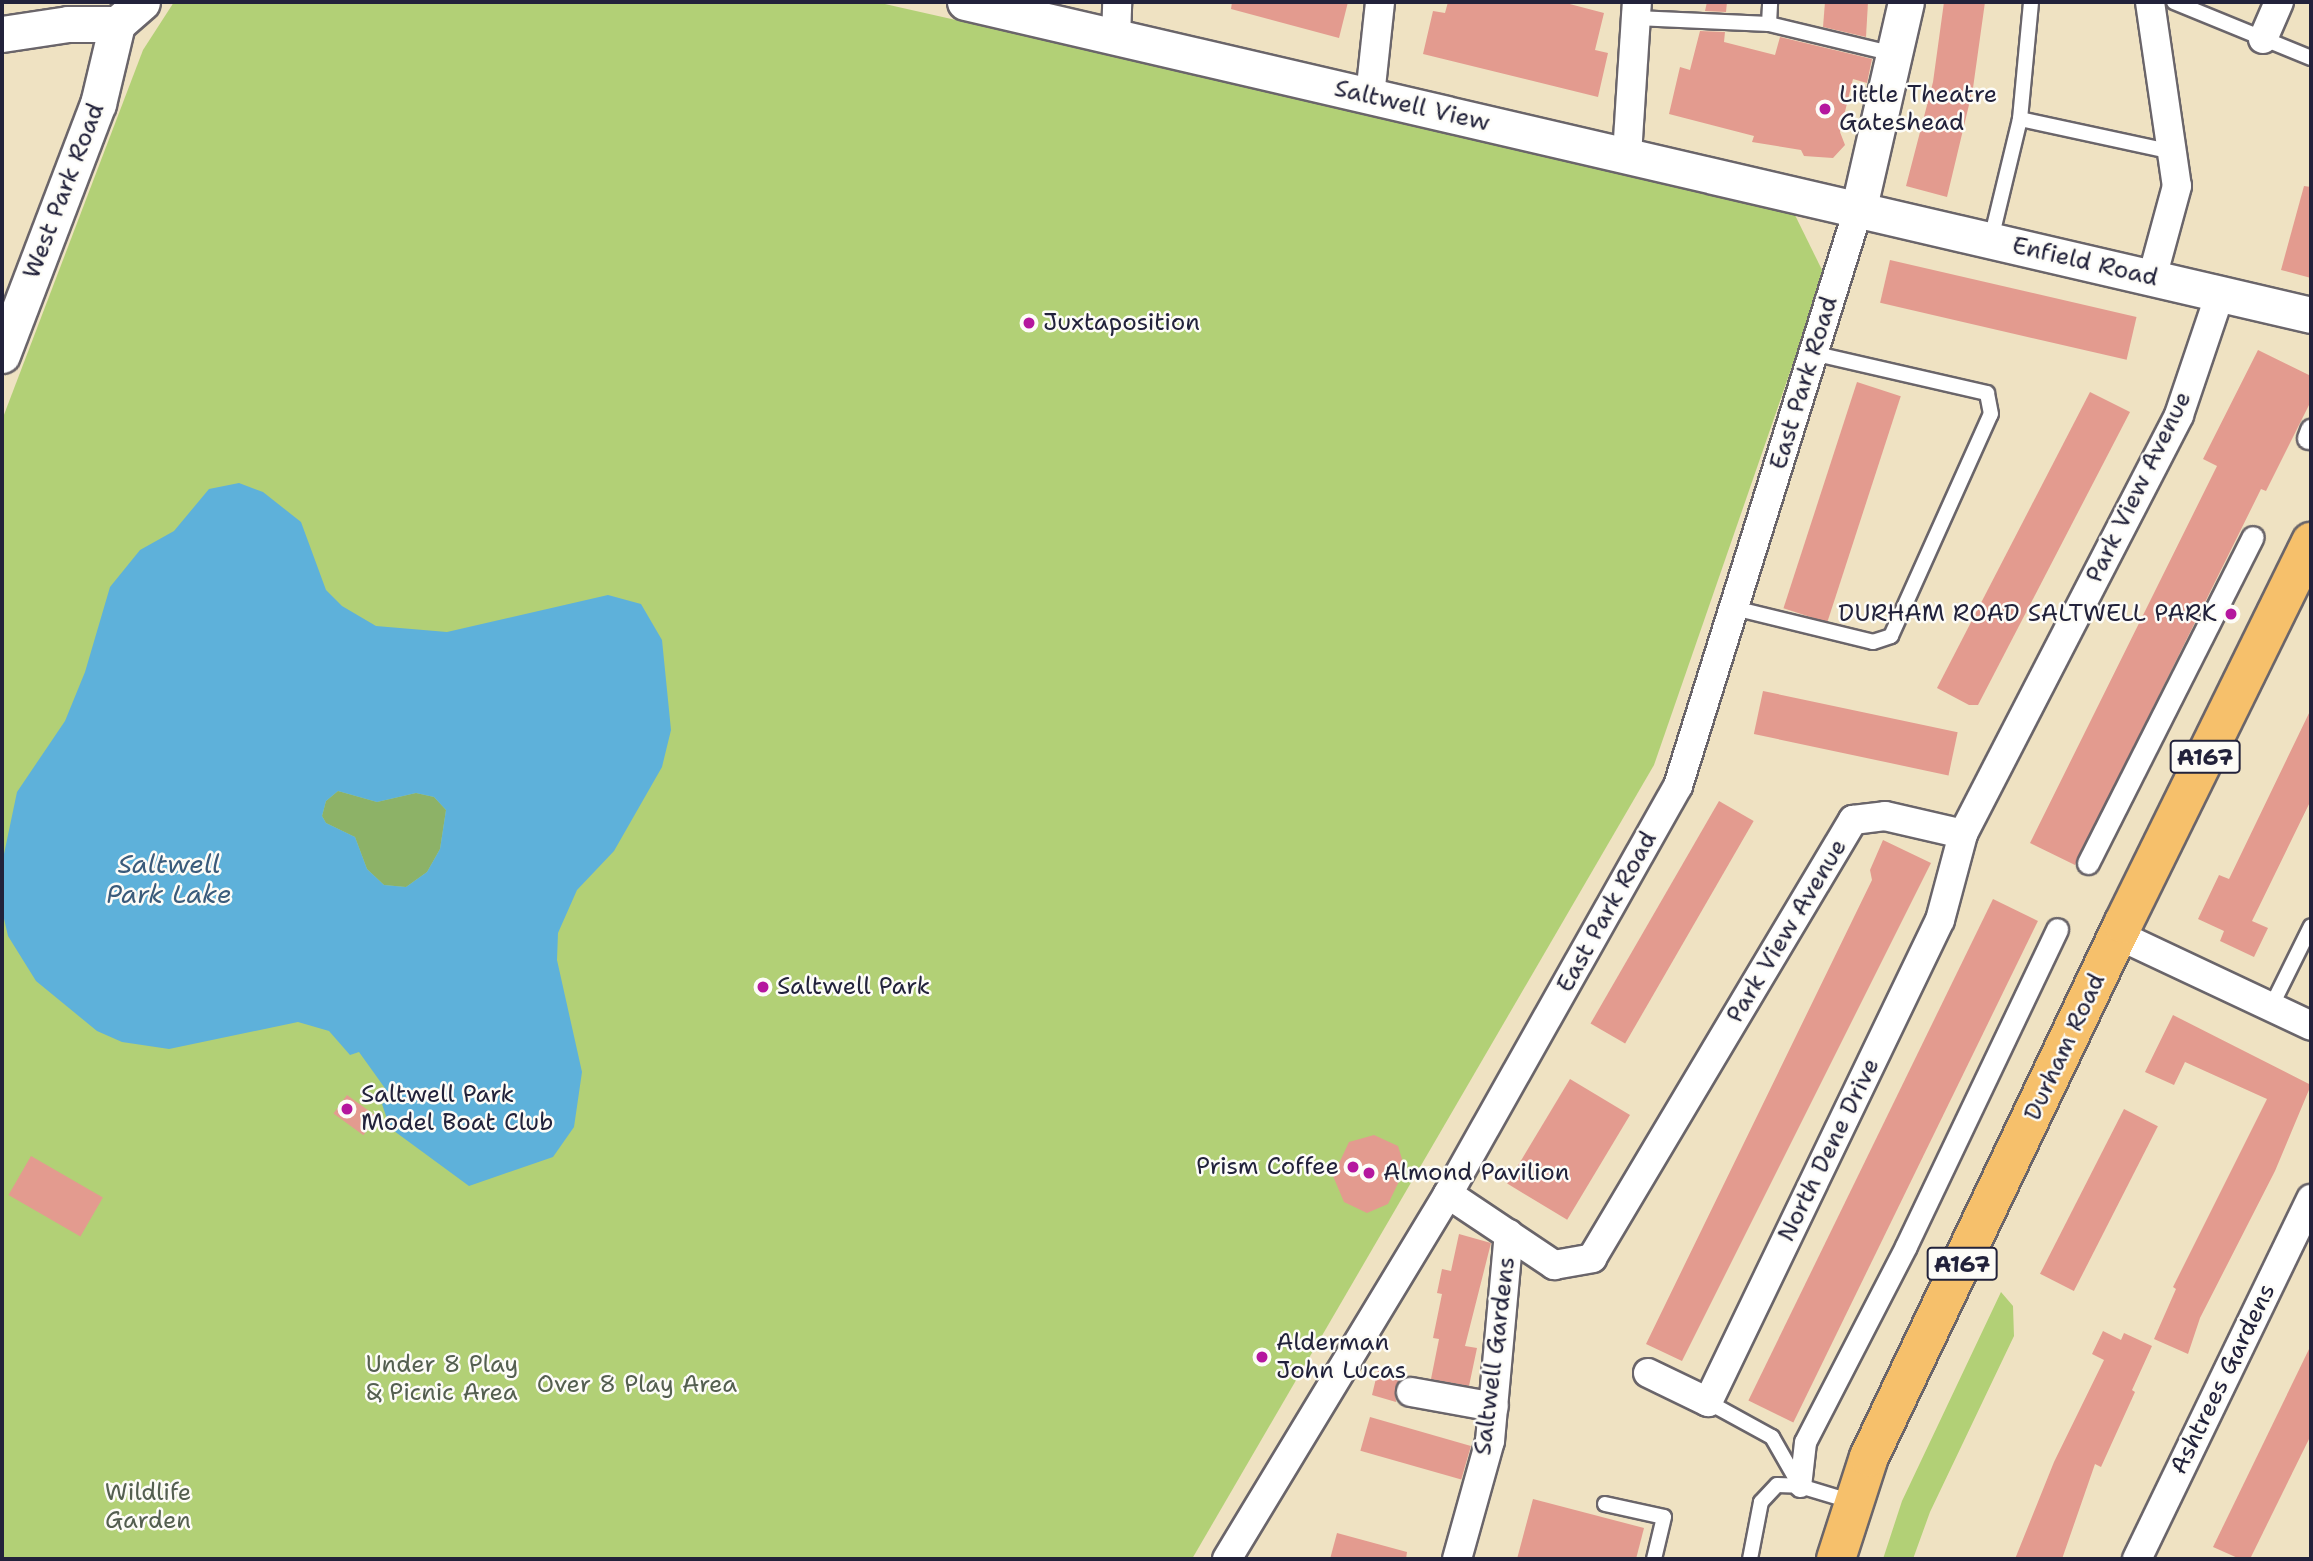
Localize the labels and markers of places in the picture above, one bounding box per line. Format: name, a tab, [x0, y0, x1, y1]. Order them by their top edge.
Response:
place label: Little Theatre Gateshead	[1839, 81, 1997, 137]
marker: Little Theatre Gateshead	[1817, 101, 1833, 117]
place label: Juxtaposition	[1043, 309, 1200, 337]
marker: Juxtaposition	[1021, 315, 1037, 331]
place label: DURHAM ROAD SALTWELL PARK	[1838, 600, 2217, 628]
marker: DURHAM ROAD SALTWELL PARK	[2223, 606, 2239, 622]
place label: Saltwell Park	[777, 973, 930, 1001]
marker: Saltwell Park	[755, 979, 771, 995]
place label: Saltwell Park Model Boat Club	[361, 1081, 553, 1137]
marker: Saltwell Park Model Boat Club	[339, 1101, 355, 1117]
place label: Prism Coffee	[1196, 1153, 1339, 1181]
marker: Prism Coffee	[1345, 1159, 1361, 1175]
place label: Almond Pavilion	[1383, 1159, 1570, 1187]
marker: Almond Pavilion	[1361, 1165, 1377, 1181]
place label: Alderman John Lucas	[1276, 1329, 1406, 1385]
marker: Alderman John Lucas	[1254, 1349, 1270, 1365]

